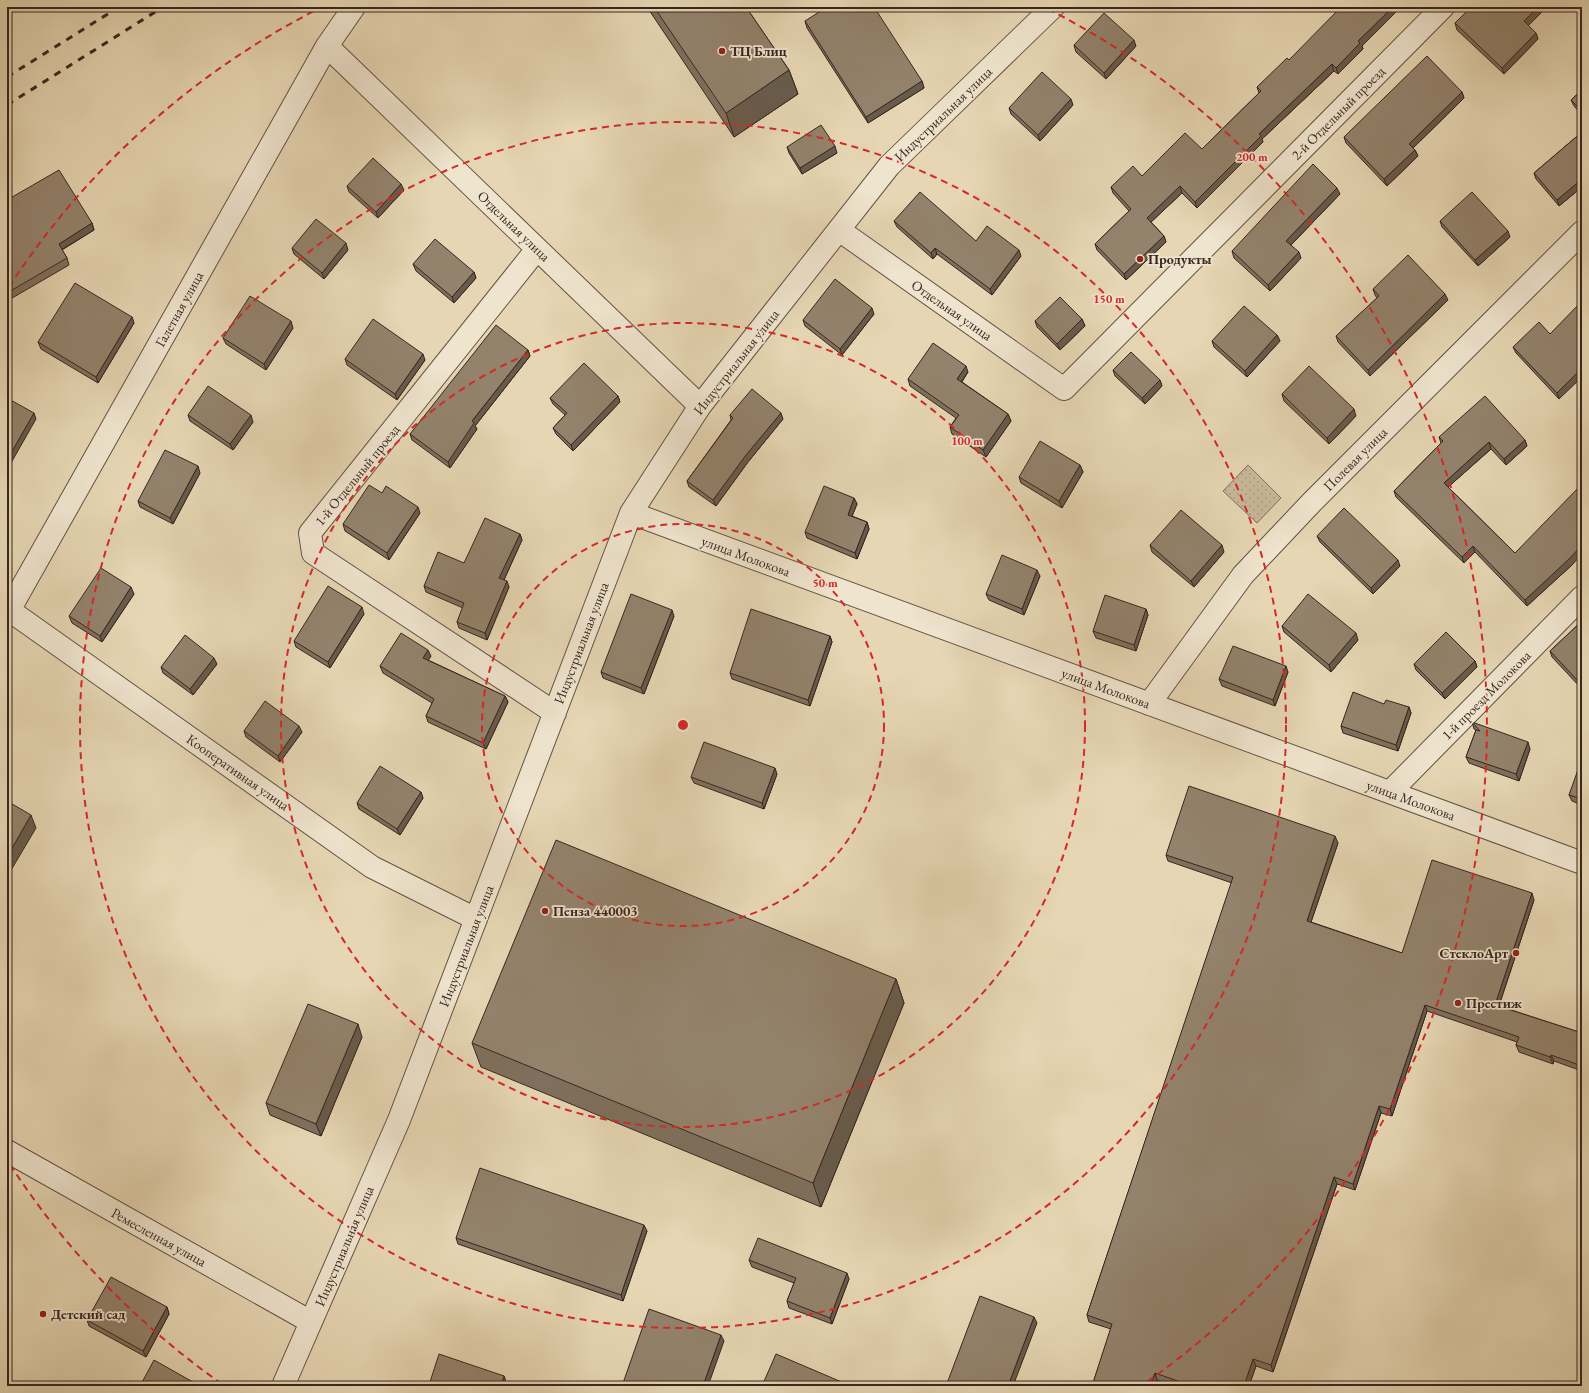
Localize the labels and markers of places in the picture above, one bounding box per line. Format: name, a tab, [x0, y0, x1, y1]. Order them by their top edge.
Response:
place label: ТЦ Блиц	[730, 42, 787, 60]
marker: ТЦ Блиц	[717, 46, 727, 56]
place label: Продукты	[1148, 250, 1212, 268]
marker: Продукты	[1135, 254, 1145, 264]
centre of rings	[676, 718, 690, 732]
place label: Пенза 440003	[553, 902, 638, 920]
marker: Пенза 440003	[540, 906, 550, 916]
place label: СтеклоАрт	[1440, 944, 1509, 962]
marker: СтеклоАрт	[1511, 948, 1521, 958]
place label: Престиж	[1466, 994, 1523, 1012]
marker: Престиж	[1453, 998, 1463, 1008]
place label: Детский сад	[51, 1305, 126, 1323]
marker: Детский сад	[38, 1309, 48, 1319]

